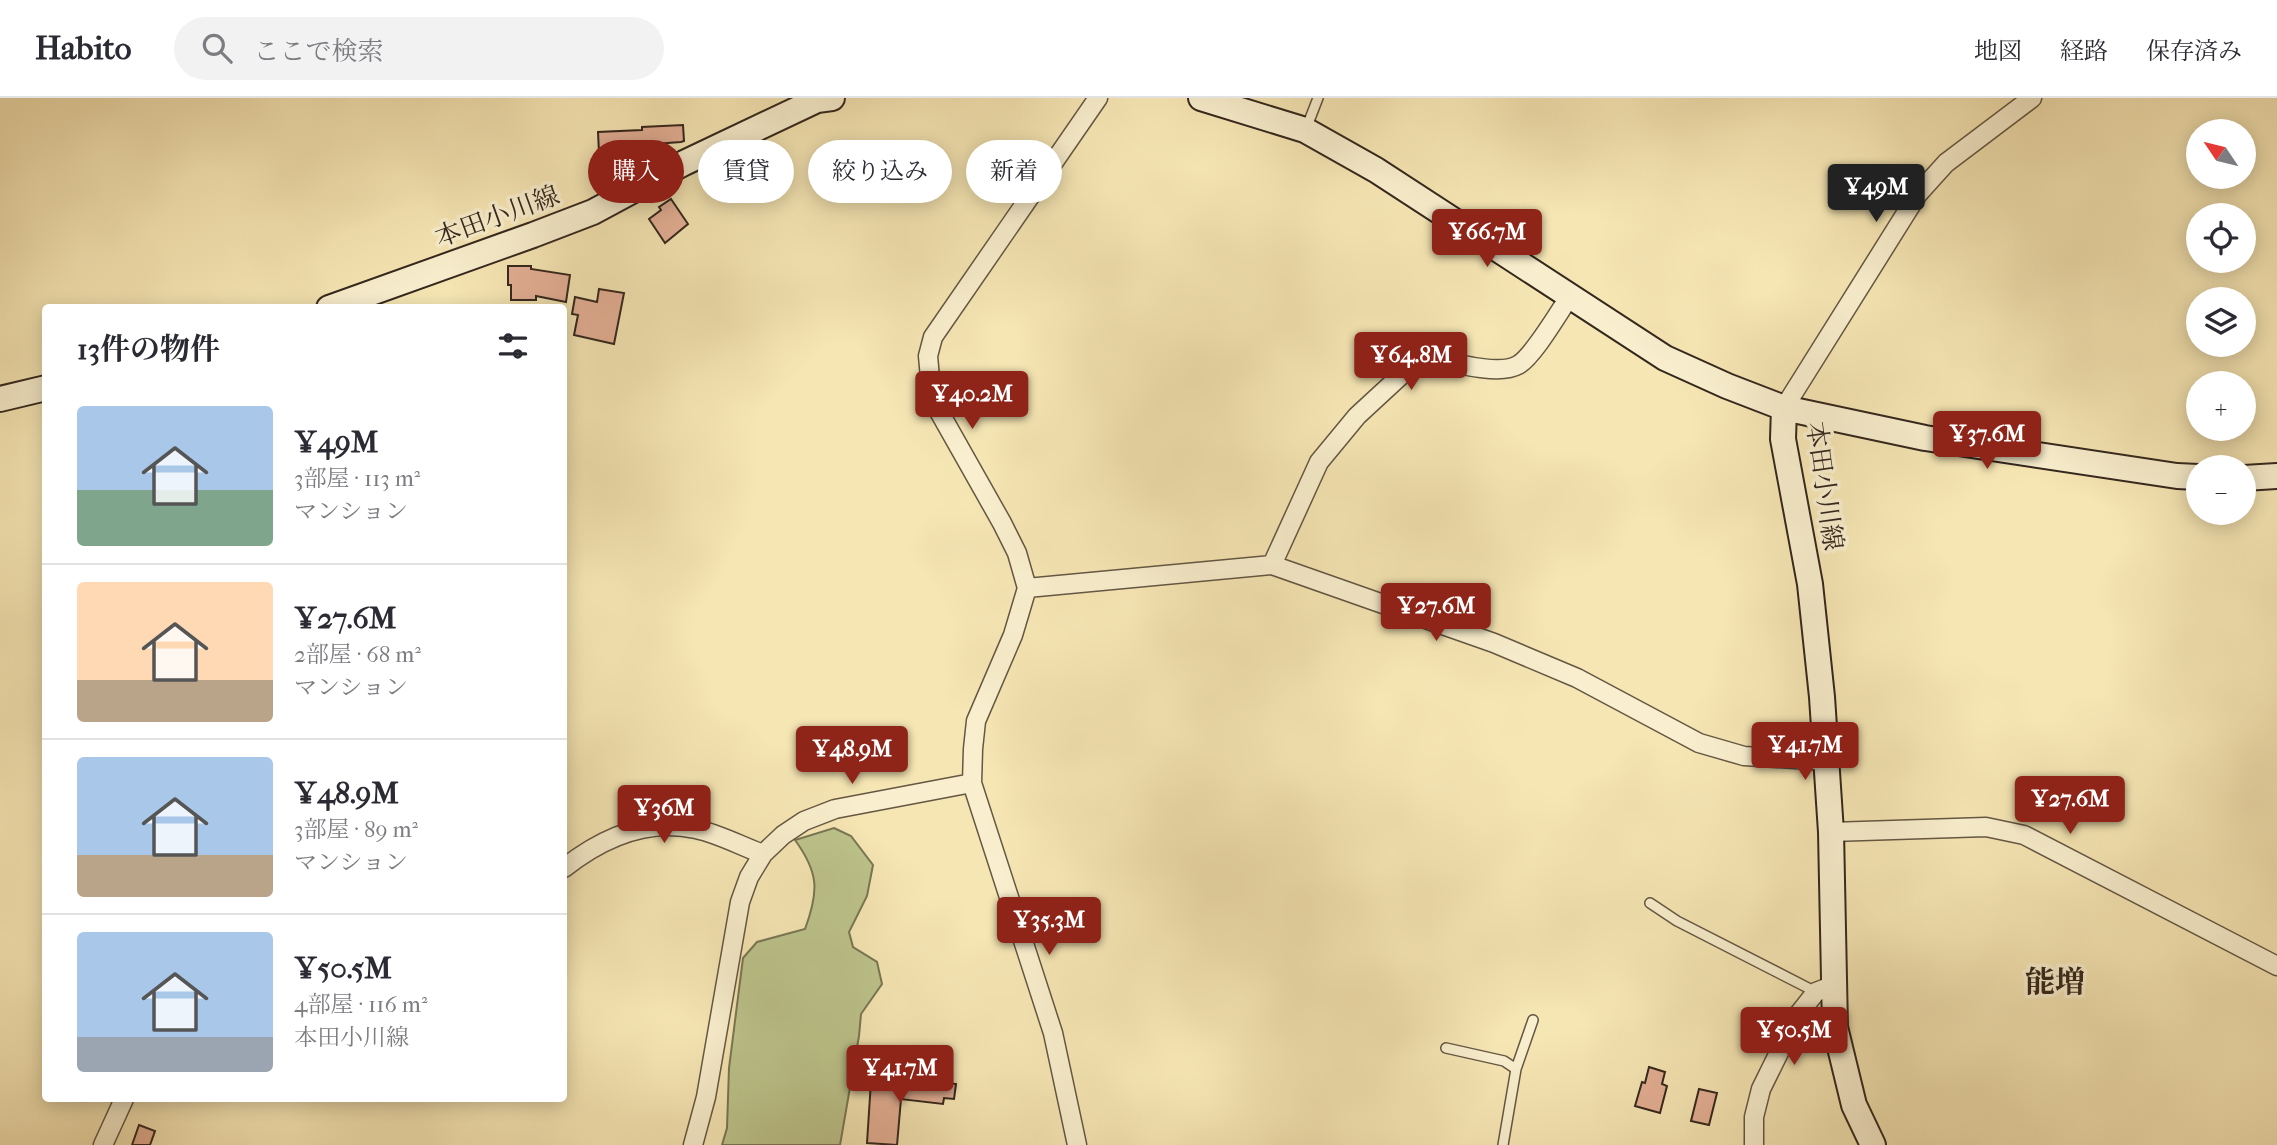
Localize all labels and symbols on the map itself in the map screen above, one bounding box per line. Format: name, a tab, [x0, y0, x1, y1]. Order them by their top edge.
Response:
north arrow	[2186, 119, 2256, 189]
pin: ¥49M	[1835, 164, 1917, 224]
street label: 本田小川線	[431, 180, 564, 253]
pin: ¥66.7M	[1430, 209, 1544, 269]
pin: ¥64.8M	[1354, 332, 1468, 392]
pin: ¥40.2M	[915, 372, 1029, 431]
pin: ¥37.6M	[1930, 412, 2044, 471]
street label: 本田小川線	[1800, 420, 1849, 553]
pin: ¥27.6M	[1379, 584, 1493, 643]
pin: ¥41.7M	[1748, 722, 1862, 782]
pin: ¥48.9M	[795, 726, 909, 786]
pin: ¥27.6M	[2013, 776, 2127, 836]
pin: ¥36M	[623, 786, 705, 845]
pin: ¥35.3M	[992, 898, 1106, 957]
district label: 能増	[2025, 965, 2085, 1000]
pin: ¥50.5M	[1737, 1007, 1851, 1067]
pin: ¥41.7M	[843, 1046, 957, 1105]

